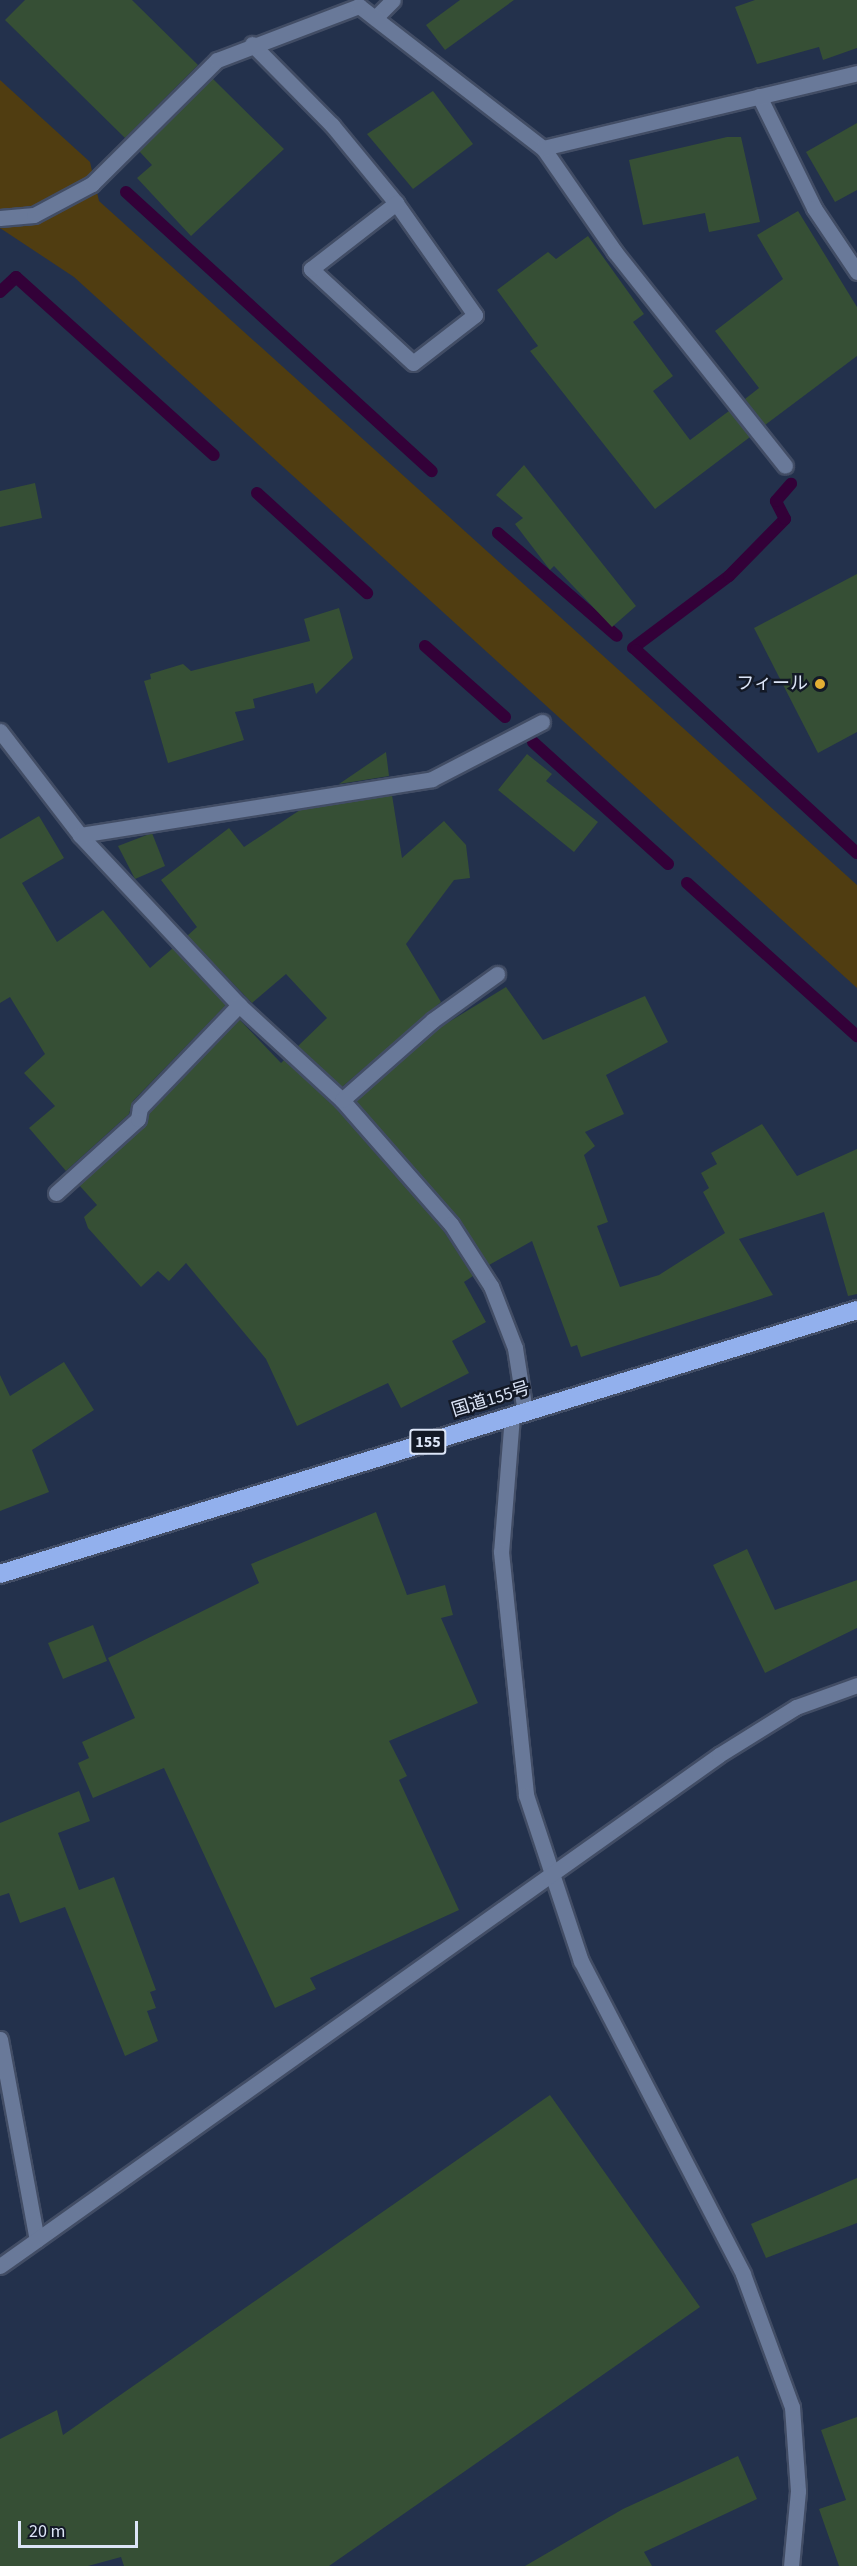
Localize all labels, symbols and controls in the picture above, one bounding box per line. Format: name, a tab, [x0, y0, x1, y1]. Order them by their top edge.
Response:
place label: フィール	[736, 673, 808, 695]
marker: フィール	[813, 677, 827, 691]
street label: 国道155号	[449, 1378, 533, 1422]
road number: 155	[408, 1429, 448, 1455]
scale bar	[21, 2509, 141, 2547]
text: 20 m	[29, 2519, 65, 2544]

